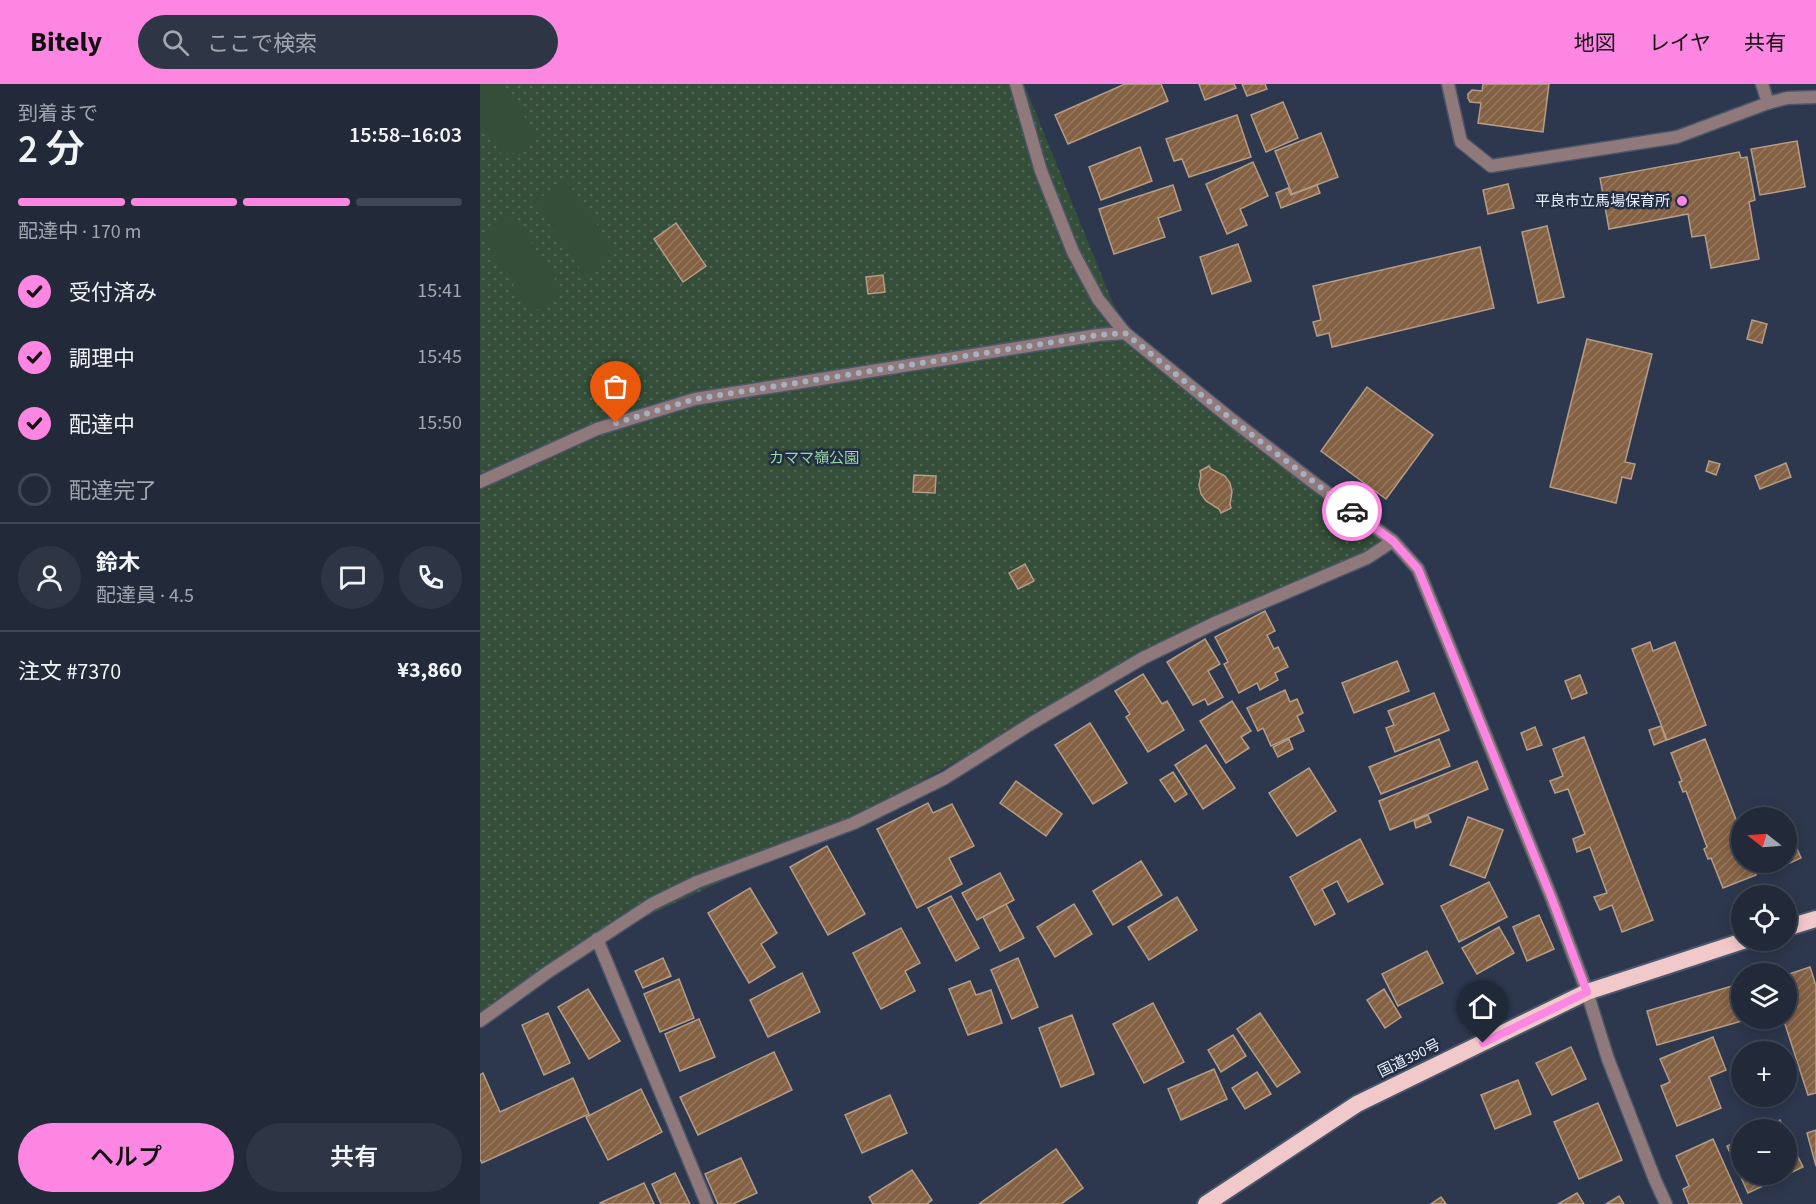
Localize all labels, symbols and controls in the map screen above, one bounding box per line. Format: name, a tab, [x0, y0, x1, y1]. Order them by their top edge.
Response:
search box	[138, 15, 558, 69]
text: Bitely	[30, 22, 102, 62]
icon: search	[159, 26, 192, 59]
text: ここで検索	[207, 28, 317, 60]
text: 地図	[1574, 28, 1616, 58]
text: レイヤ	[1649, 28, 1711, 58]
text: 共有	[1744, 28, 1786, 58]
text: 到着まで	[18, 100, 98, 128]
text: 15:58–16:03	[349, 119, 462, 151]
text: 2 分	[18, 122, 85, 178]
place label: 平良市立馬場保育所	[1535, 191, 1670, 212]
marker: 平良市立馬場保育所	[1675, 194, 1689, 208]
text: 配達中 · 170 m	[18, 218, 141, 246]
icon: check	[18, 275, 51, 308]
text: 受付済み	[69, 277, 157, 309]
text: 15:41	[417, 277, 462, 305]
icon: check	[18, 341, 51, 374]
text: 調理中	[69, 343, 135, 375]
text: 15:45	[417, 343, 462, 371]
pin	[590, 361, 641, 423]
icon: bag	[599, 370, 632, 403]
icon: check	[18, 407, 51, 440]
text: 配達中	[69, 409, 135, 441]
text: 15:50	[417, 409, 462, 437]
park label: カママ嶺公園	[769, 448, 859, 469]
text: 配達完了	[69, 475, 157, 507]
courier	[1322, 481, 1382, 541]
icon: car	[1336, 495, 1369, 528]
button: person	[18, 546, 81, 609]
button: chat	[321, 546, 384, 609]
button: phone	[399, 546, 462, 609]
text: 鈴木	[96, 547, 140, 579]
text: 配達員 · 4.5	[96, 582, 194, 610]
text: ¥3,860	[397, 654, 462, 686]
text: 注文 #7370	[18, 656, 121, 688]
north arrow	[1731, 807, 1797, 873]
map controls	[1731, 807, 1797, 1185]
button: locate	[1731, 885, 1797, 951]
button: layers	[1731, 963, 1797, 1029]
pin	[1457, 981, 1508, 1043]
icon: home	[1466, 990, 1499, 1023]
street label: 国道390号	[1374, 1034, 1444, 1083]
button: +	[1731, 1041, 1797, 1107]
button: −	[1731, 1119, 1797, 1185]
button: ヘルプ	[18, 1123, 234, 1192]
button: 共有	[246, 1123, 462, 1192]

